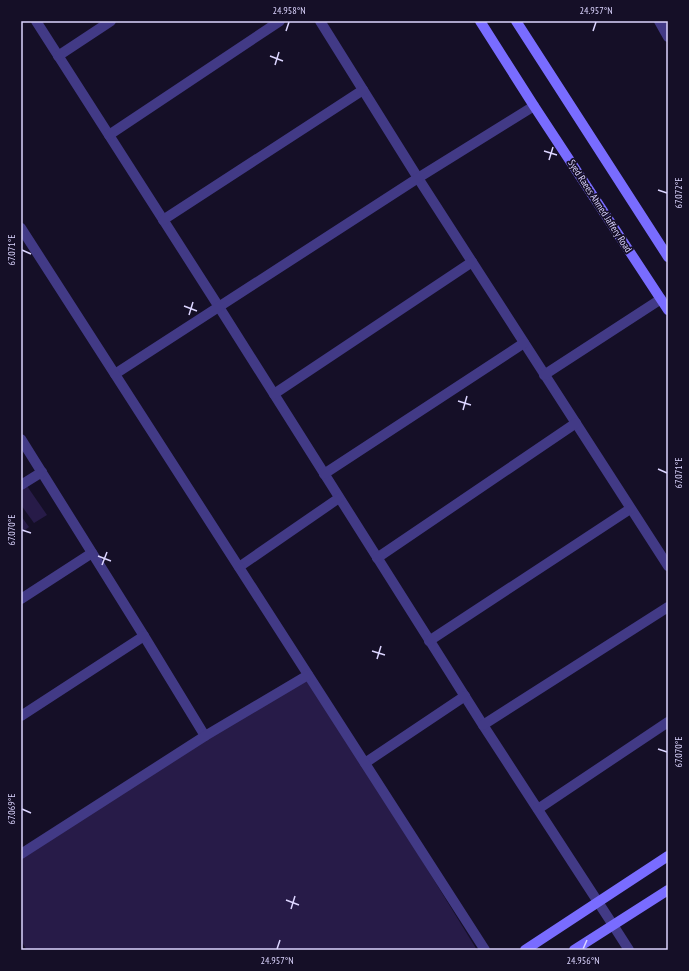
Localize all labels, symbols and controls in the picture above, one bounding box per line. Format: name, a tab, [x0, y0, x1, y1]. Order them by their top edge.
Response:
text: 24.958°N	[272, 4, 306, 17]
text: 24.957°N	[579, 4, 613, 17]
street label: Syed Raees Ahmed Jaffery Road	[565, 157, 635, 255]
text: 67.072°E	[672, 177, 685, 209]
text: 67.071°E	[5, 234, 18, 266]
text: 67.071°E	[672, 457, 685, 489]
text: 67.070°E	[5, 514, 18, 546]
text: 67.070°E	[672, 736, 685, 768]
text: 67.069°E	[5, 793, 18, 825]
text: 24.957°N	[260, 954, 294, 967]
text: 24.956°N	[566, 954, 600, 967]

